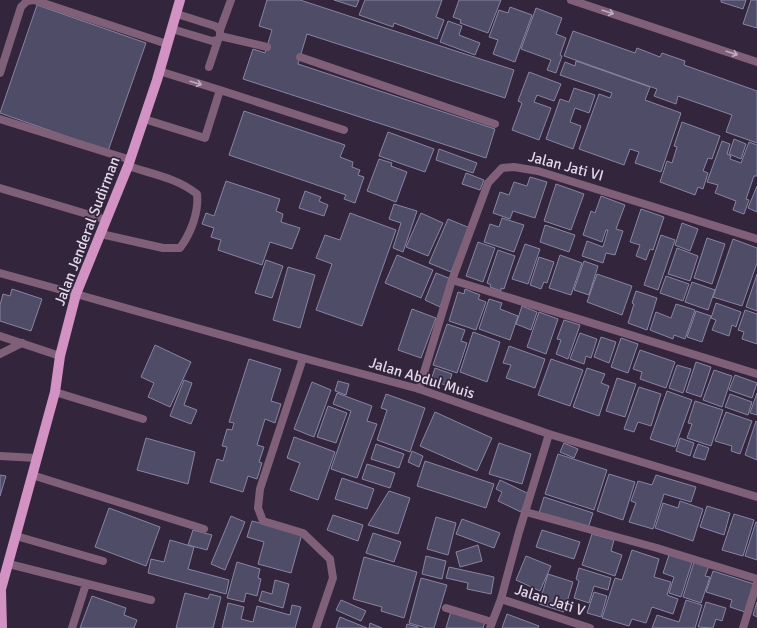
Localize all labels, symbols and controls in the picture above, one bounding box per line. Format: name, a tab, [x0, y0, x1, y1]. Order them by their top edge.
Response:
one-way arrow	[602, 9, 614, 17]
one-way arrow	[725, 50, 737, 58]
one-way arrow	[190, 80, 203, 87]
street label: Jalan Jati VI	[526, 147, 606, 185]
street label: Jalan Jenderal Sudirman	[50, 154, 124, 308]
street label: Jalan Abdul Muis	[367, 353, 477, 403]
street label: Jalan Jati V	[513, 580, 588, 620]

